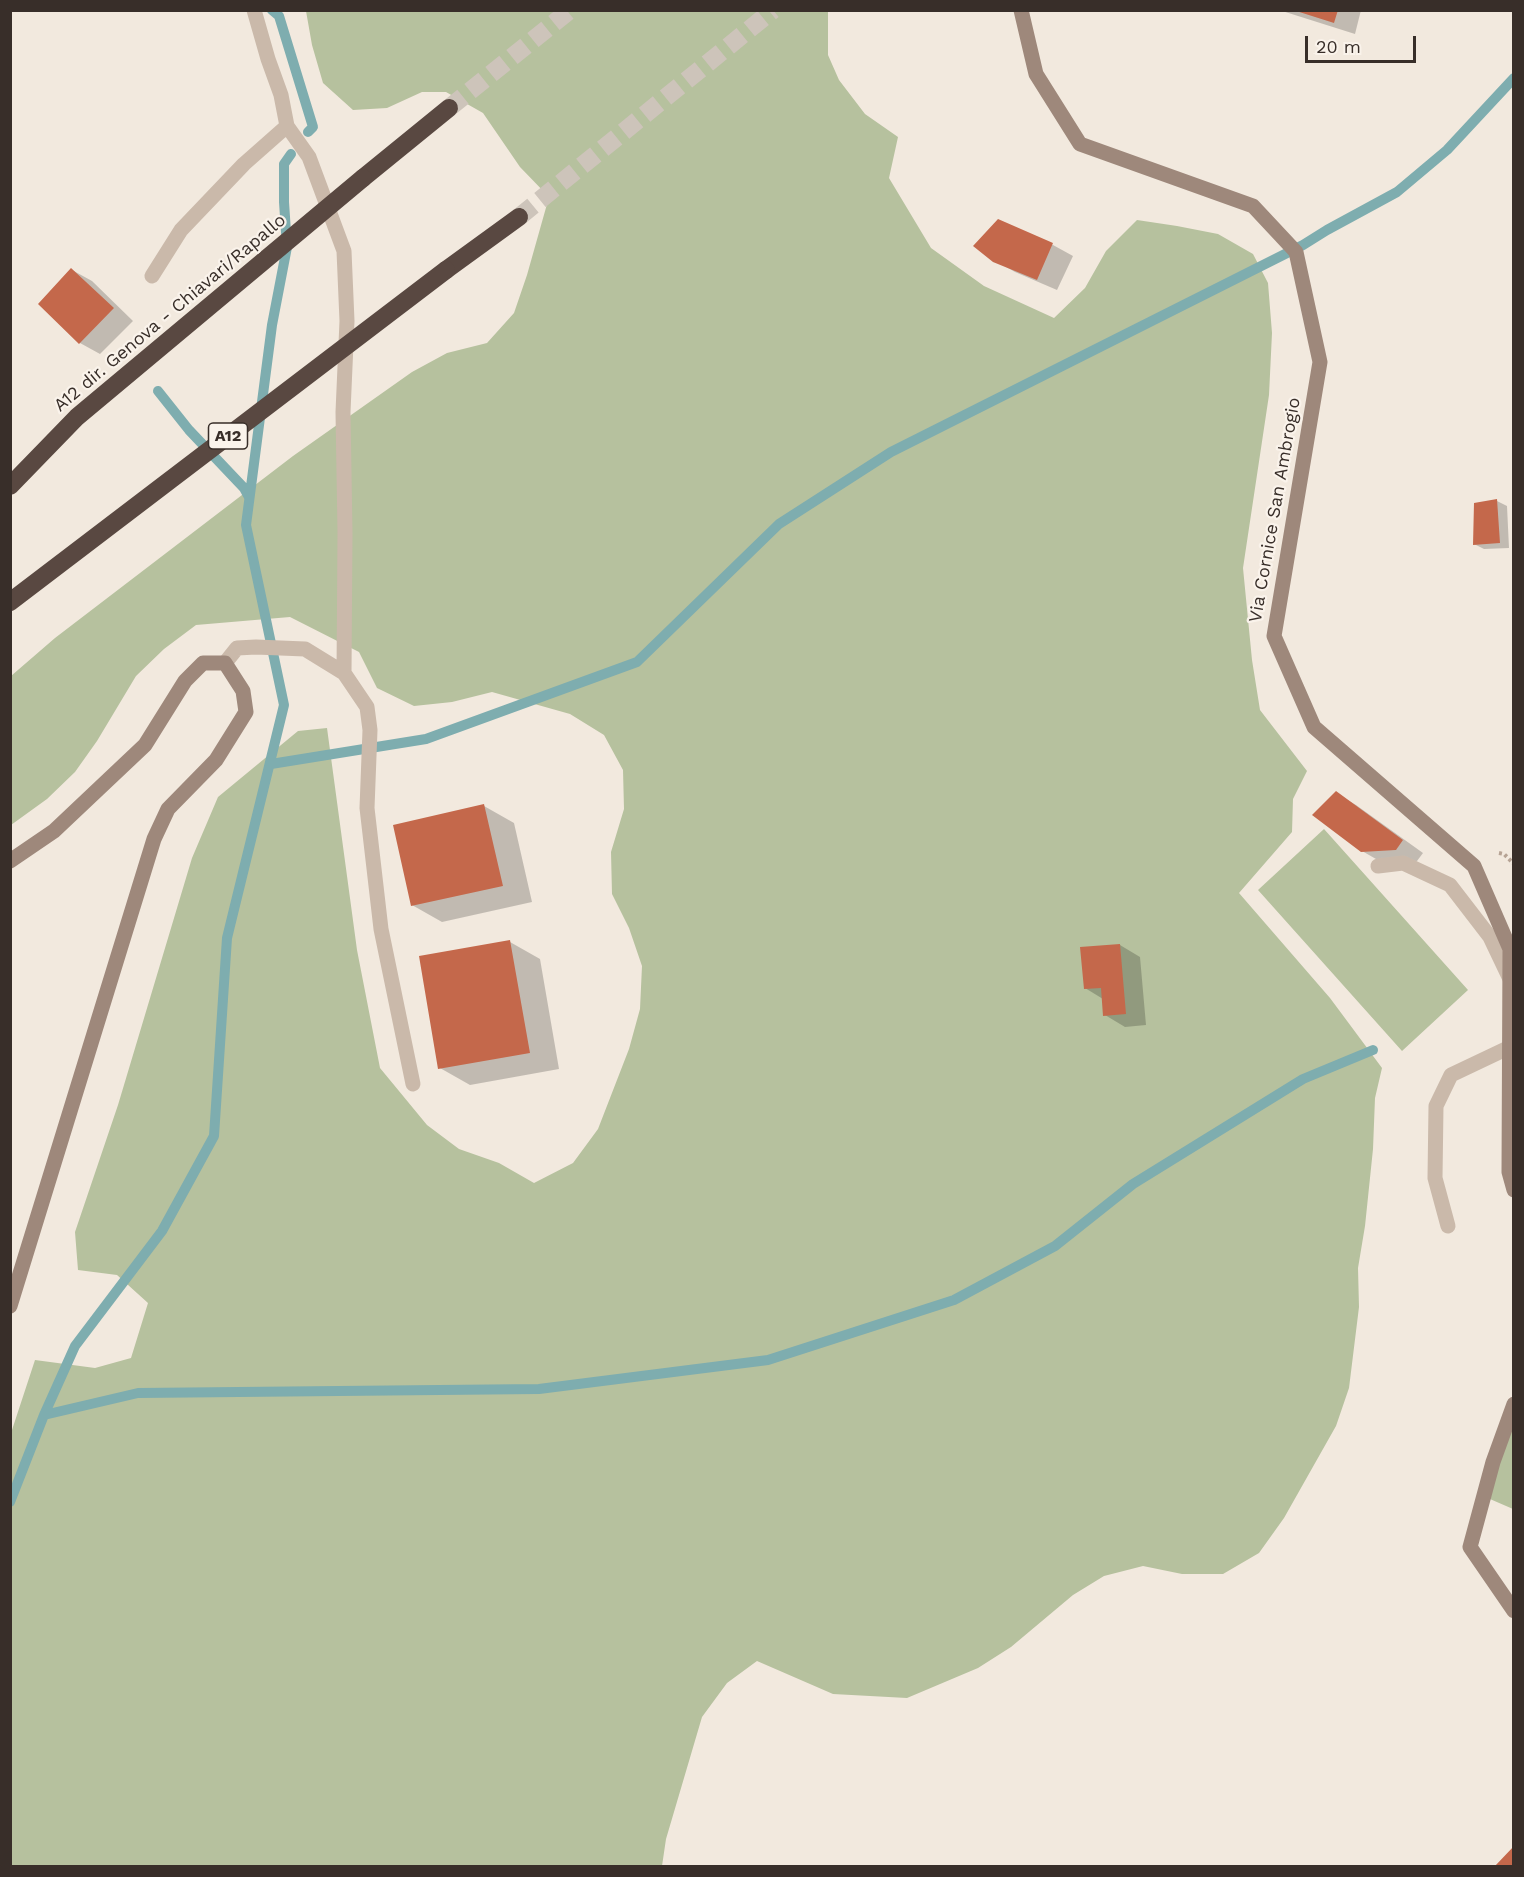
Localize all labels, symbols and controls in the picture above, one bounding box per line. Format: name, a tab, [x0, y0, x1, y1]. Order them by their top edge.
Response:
scale bar	[1308, 24, 1419, 62]
text: 20 m	[1316, 36, 1361, 57]
street label: A12 dir. Genova - Chiavari/Rapallo	[50, 210, 290, 416]
street label: Via Cornice San Ambrogio	[1245, 396, 1305, 624]
road number: A12	[208, 423, 248, 449]

